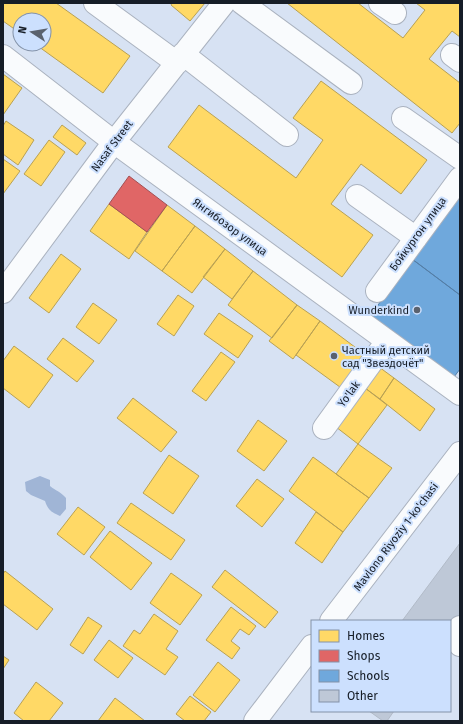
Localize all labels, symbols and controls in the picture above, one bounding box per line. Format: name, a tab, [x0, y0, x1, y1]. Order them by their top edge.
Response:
north arrow	[12, 12, 52, 52]
text: N	[16, 25, 30, 35]
street label: Nasaf Street	[89, 118, 136, 174]
street label: Бойкургон улица	[387, 195, 449, 273]
street label: Янгибозор улица	[190, 196, 270, 258]
place label: Wunderkind	[349, 304, 409, 317]
marker: Wunderkind	[412, 305, 422, 315]
place label: Частный детский сад "Звездочёт"	[342, 344, 430, 370]
marker: Частный детский сад "Звездочёт"	[329, 351, 339, 361]
street label: Yo'lak	[335, 378, 363, 410]
street label: Mavlono Riyoziy 1-ko'chasi	[351, 480, 441, 594]
legend	[311, 620, 451, 712]
text: Homes	[347, 629, 385, 643]
text: Shops	[347, 649, 381, 663]
text: Schools	[347, 669, 390, 683]
text: Other	[347, 689, 378, 703]

